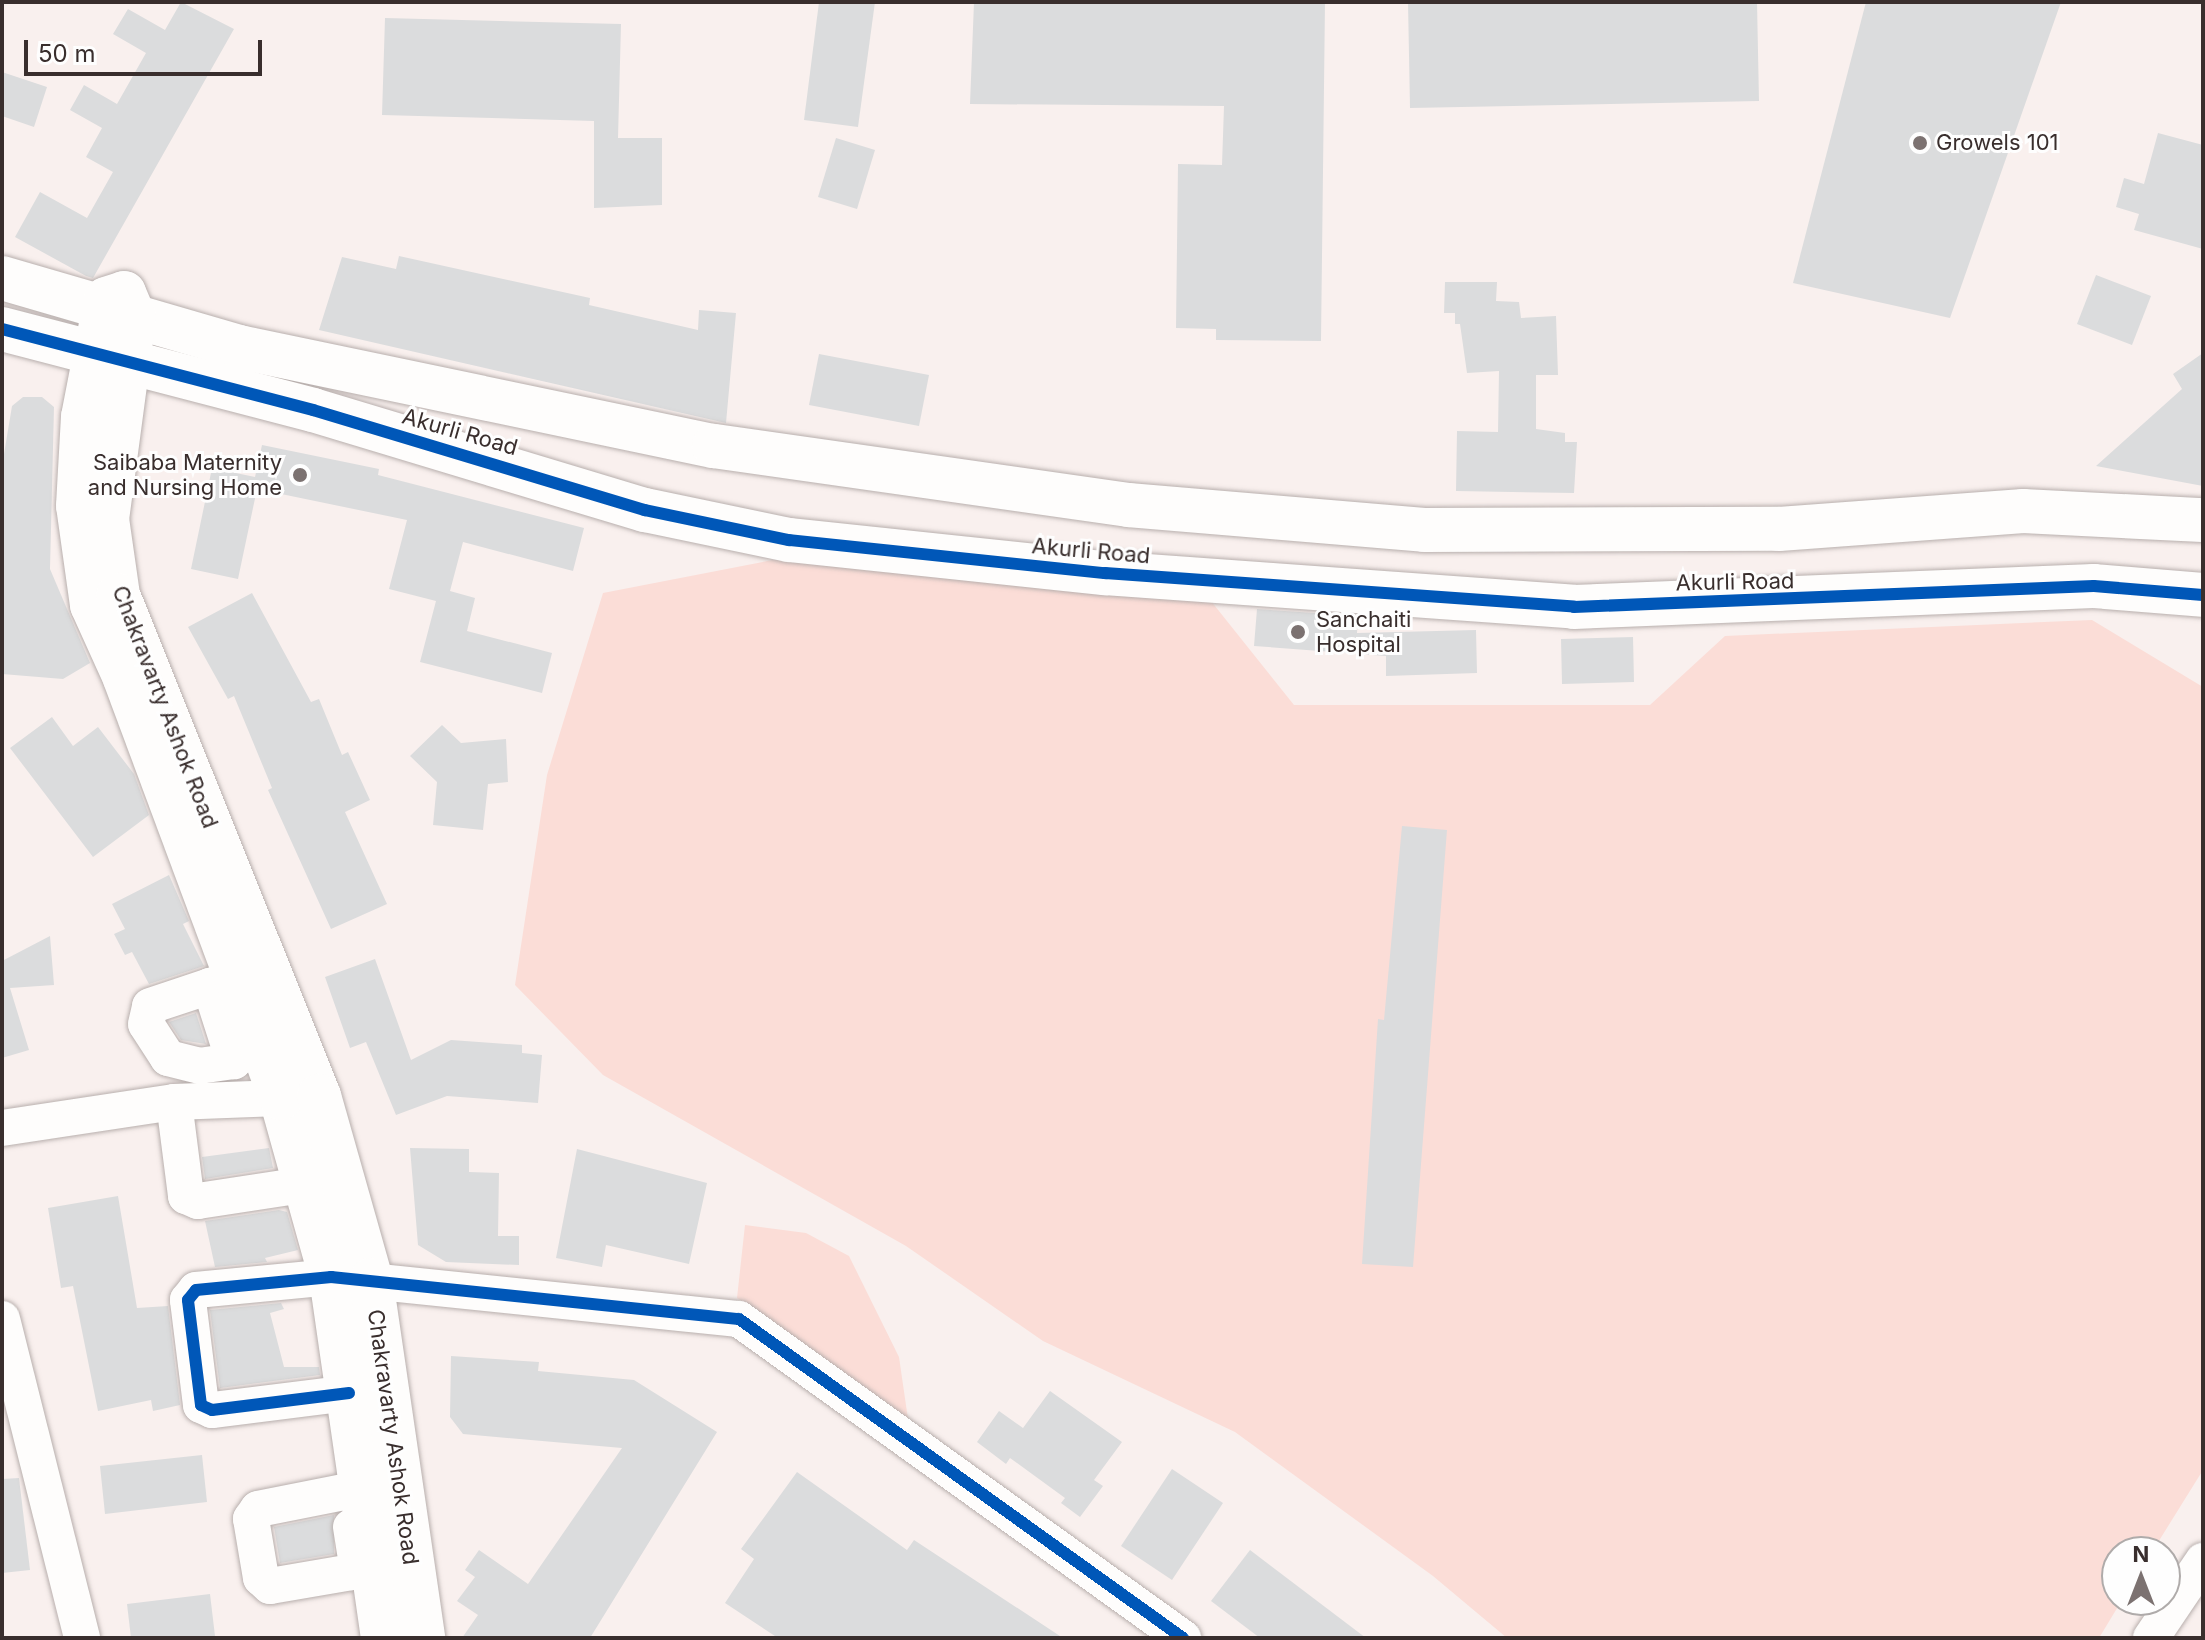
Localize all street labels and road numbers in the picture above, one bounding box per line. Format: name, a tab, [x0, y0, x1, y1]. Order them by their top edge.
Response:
street label: Akurli Road	[399, 403, 521, 461]
street label: Akurli Road	[1031, 533, 1151, 569]
street label: Akurli Road	[1675, 568, 1795, 596]
street label: Chakravarty Ashok Road	[107, 582, 223, 832]
street label: Chakravarty Ashok Road	[362, 1308, 424, 1566]

